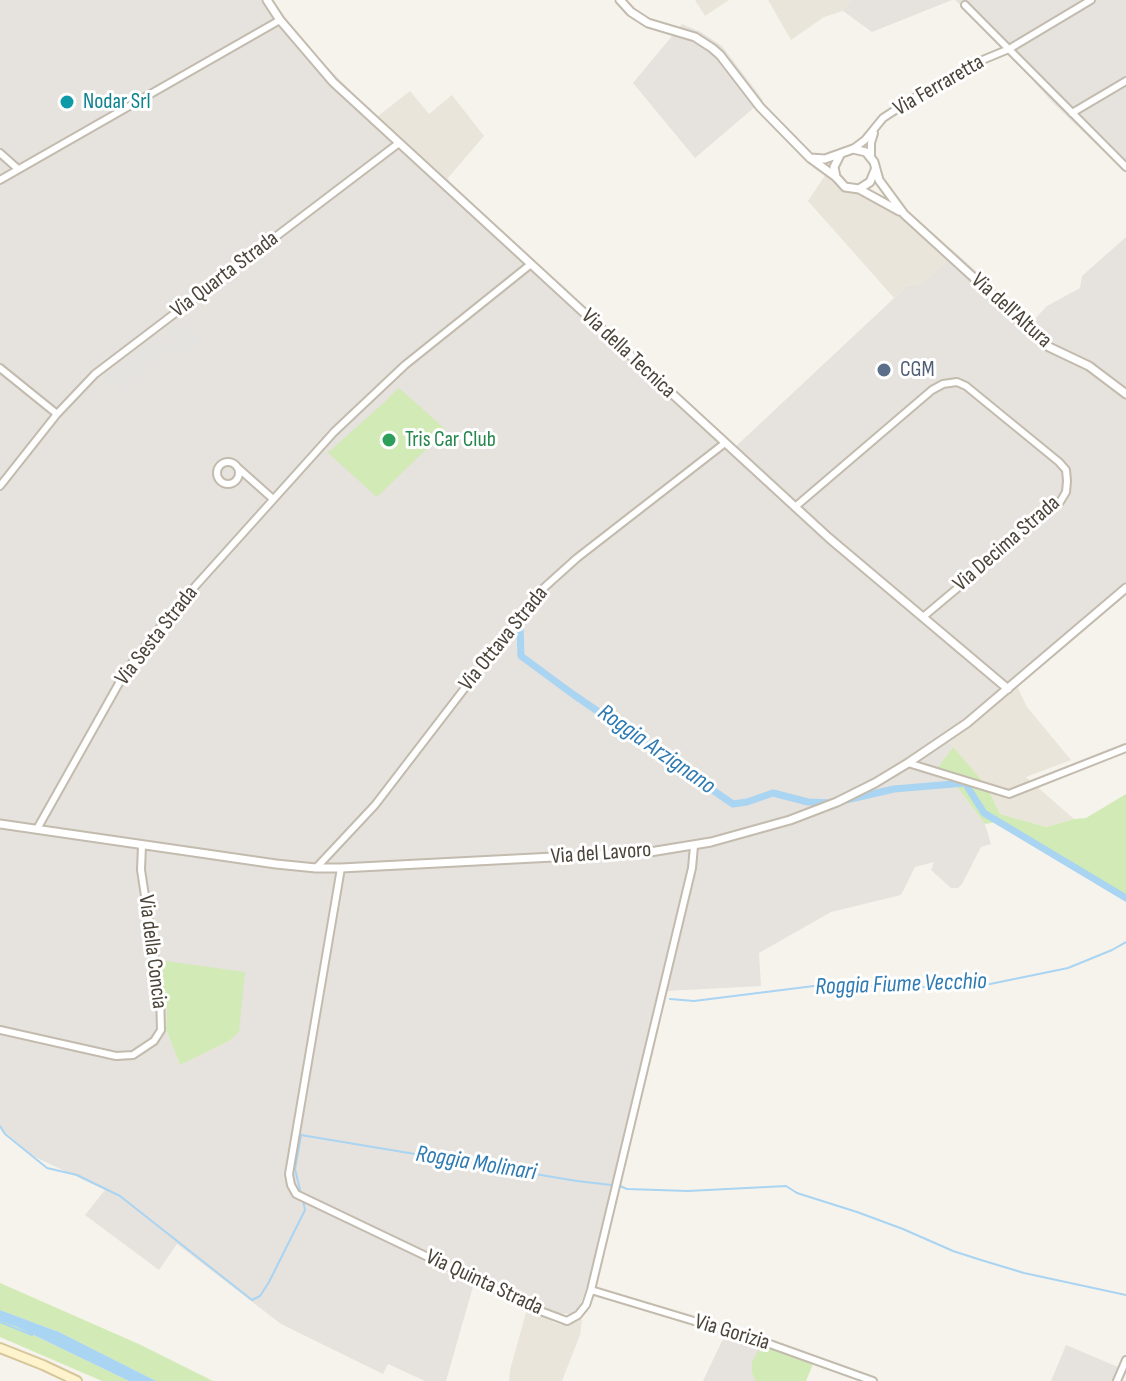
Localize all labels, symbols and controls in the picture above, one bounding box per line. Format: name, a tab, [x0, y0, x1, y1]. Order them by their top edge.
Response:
street label: Via Ferraretta	[889, 50, 989, 122]
place label: Nodar Srl	[83, 89, 151, 115]
marker: Nodar Srl	[58, 93, 76, 111]
street label: Via Quarta Strada	[166, 226, 284, 324]
street label: Via dell'Altura	[965, 268, 1057, 354]
street label: Via della Tecnica	[575, 304, 681, 404]
place label: CGM	[900, 357, 935, 383]
marker: CGM	[875, 361, 893, 379]
place label: Tris Car Club	[405, 427, 496, 453]
marker: Tris Car Club	[380, 431, 398, 449]
street label: Via Decima Strada	[948, 490, 1066, 598]
street label: Via Sesta Strada	[110, 581, 204, 691]
street label: Via Ottava Strada	[454, 581, 554, 697]
water label: Roggia Arzignano	[592, 699, 720, 801]
street label: Via del Lavoro	[550, 837, 652, 871]
street label: Via della Concia	[132, 894, 172, 1010]
water label: Roggia Fiume Vecchio	[815, 968, 987, 1002]
water label: Roggia Molinari	[414, 1140, 538, 1188]
street label: Via Quinta Strada	[421, 1244, 547, 1322]
street label: Via Gorizia	[691, 1309, 773, 1357]

